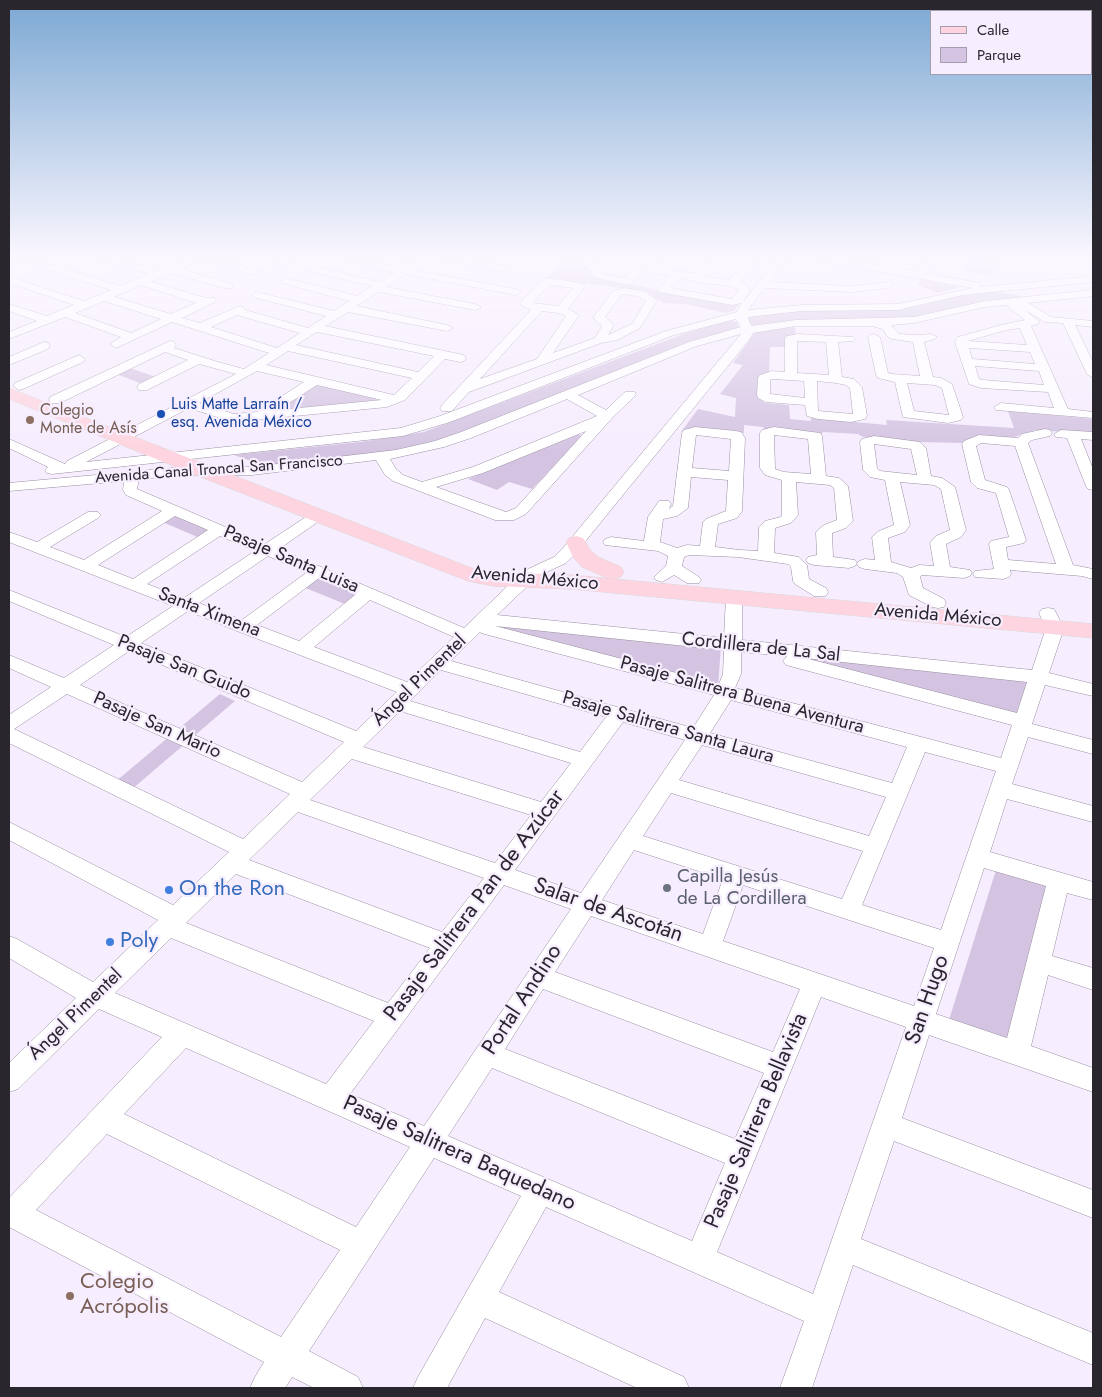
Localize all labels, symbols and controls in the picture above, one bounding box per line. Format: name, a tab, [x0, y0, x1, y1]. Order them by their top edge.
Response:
legend	[930, 10, 1092, 75]
text: Calle	[977, 19, 1009, 41]
text: Parque	[977, 44, 1021, 66]
place label: Luis Matte Larraín / esq. Avenida México	[171, 395, 312, 433]
place label: Colegio Monte de Asís	[40, 401, 137, 439]
marker: Luis Matte Larraín / esq. Avenida México	[155, 408, 167, 420]
marker: Colegio Monte de Asís	[24, 414, 36, 426]
street label: Avenida Canal Troncal San Francisco	[95, 452, 343, 488]
street label: Pasaje Santa Luisa	[220, 521, 362, 599]
street label: Avenida México	[470, 562, 600, 596]
street label: Santa Ximena	[154, 583, 264, 643]
street label: Avenida México	[873, 599, 1003, 633]
street label: Cordillera de La Sal	[681, 628, 841, 668]
street label: Ángel Pimentel	[368, 630, 472, 732]
street label: Pasaje San Guido	[114, 631, 254, 705]
street label: Pasaje Salitrera Buena Aventura	[618, 652, 866, 740]
street label: Pasaje Salitrera Santa Laura	[560, 687, 776, 769]
street label: Pasaje San Mario	[90, 688, 224, 764]
street label: Pasaje Salitrera Pan de Azúcar	[379, 785, 571, 1027]
place label: Capilla Jesús de La Cordillera	[677, 866, 807, 910]
street label: Salar de Ascotán	[530, 873, 686, 949]
place label: On the Ron	[179, 877, 285, 903]
marker: Capilla Jesús de La Cordillera	[661, 882, 673, 894]
marker: On the Ron	[163, 884, 175, 896]
place label: Poly	[120, 929, 158, 955]
marker: Poly	[104, 936, 116, 948]
street label: Portal Andino	[478, 940, 568, 1060]
street label: San Hugo	[900, 952, 956, 1048]
street label: Ángel Pimentel	[24, 964, 128, 1066]
street label: Pasaje Salitrera Bellavista	[700, 1009, 814, 1233]
street label: Pasaje Salitrera Baquedano	[339, 1091, 579, 1217]
place label: Colegio Acrópolis	[80, 1270, 168, 1322]
marker: Colegio Acrópolis	[64, 1290, 76, 1302]

